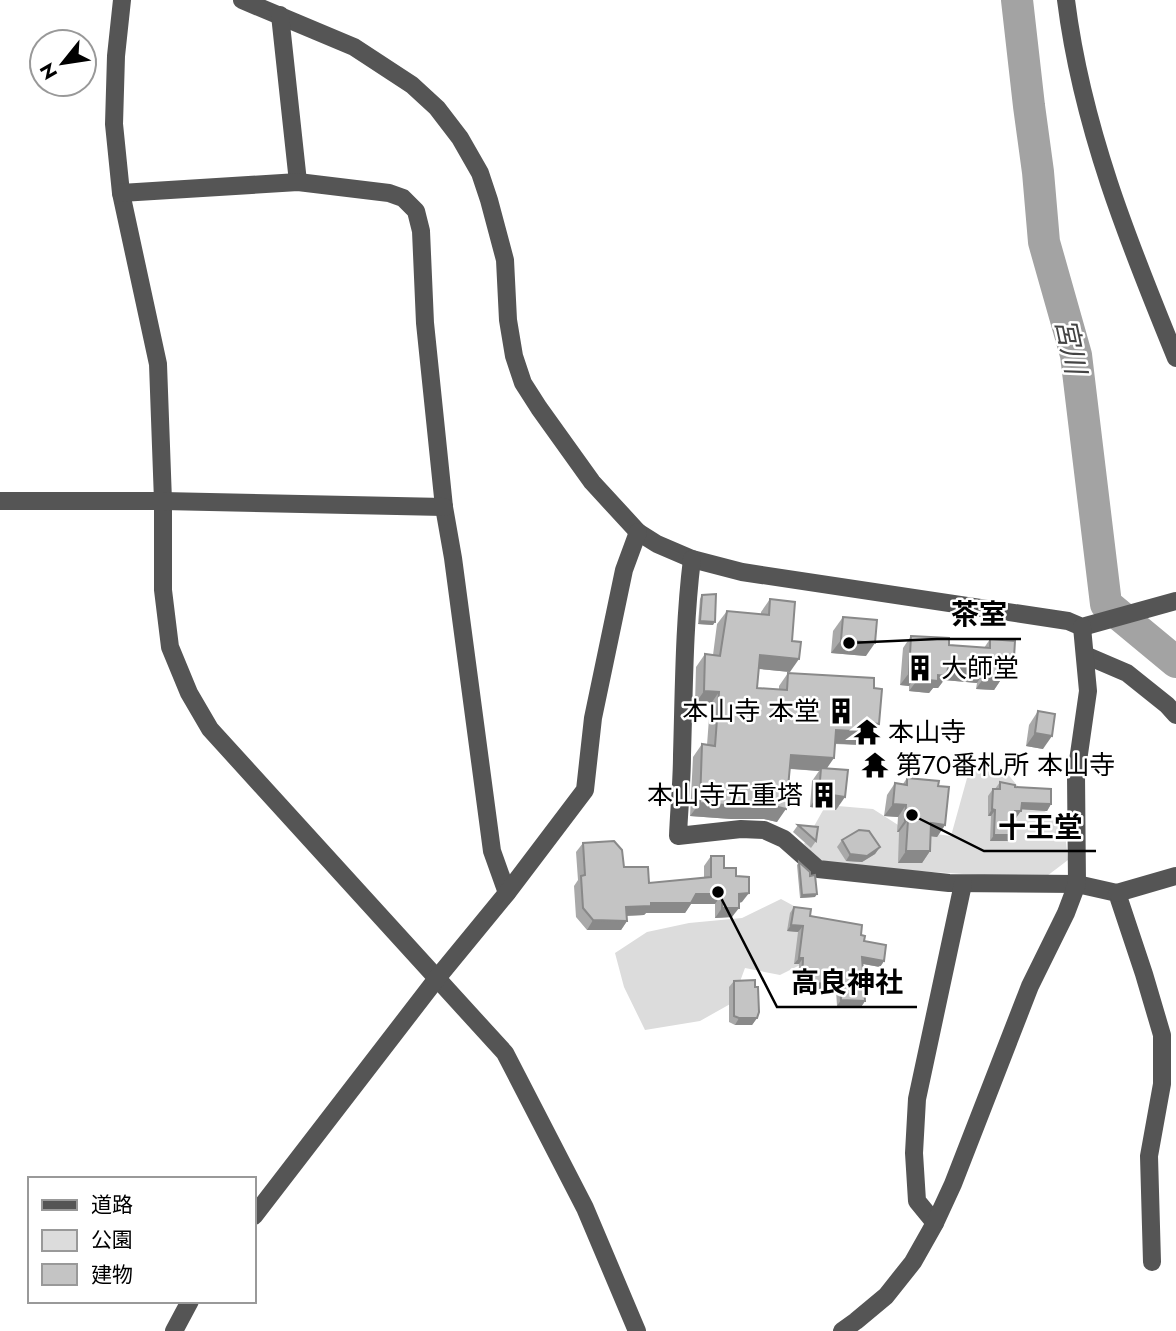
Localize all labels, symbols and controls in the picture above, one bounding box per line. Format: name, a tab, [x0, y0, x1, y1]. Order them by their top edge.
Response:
north arrow	[28, 28, 98, 98]
text: N	[33, 58, 64, 85]
water label: 宮川	[1045, 314, 1097, 381]
callout: 茶室	[937, 590, 1021, 639]
text: 茶室	[951, 594, 1007, 635]
place label: 大師堂	[941, 649, 1019, 687]
building icon: 大師堂	[905, 653, 935, 683]
place label: 本山寺 本堂	[682, 692, 820, 730]
building icon: 本山寺 本堂	[826, 696, 856, 726]
place label: 本山寺	[888, 713, 966, 751]
temple icon: 本山寺	[852, 717, 882, 747]
place label: 第70番札所 本山寺	[896, 746, 1115, 784]
temple icon: 第70番札所 本山寺	[860, 750, 890, 780]
place label: 本山寺五重塔	[647, 776, 803, 814]
building icon: 本山寺五重塔	[809, 780, 839, 810]
callout: 十王堂	[984, 802, 1096, 851]
text: 十王堂	[998, 807, 1082, 848]
callout: 高良神社	[777, 958, 917, 1007]
text: 高良神社	[791, 962, 903, 1003]
legend	[28, 1177, 256, 1303]
text: 道路	[91, 1190, 133, 1220]
text: 公園	[91, 1225, 133, 1255]
text: 建物	[91, 1260, 133, 1290]

